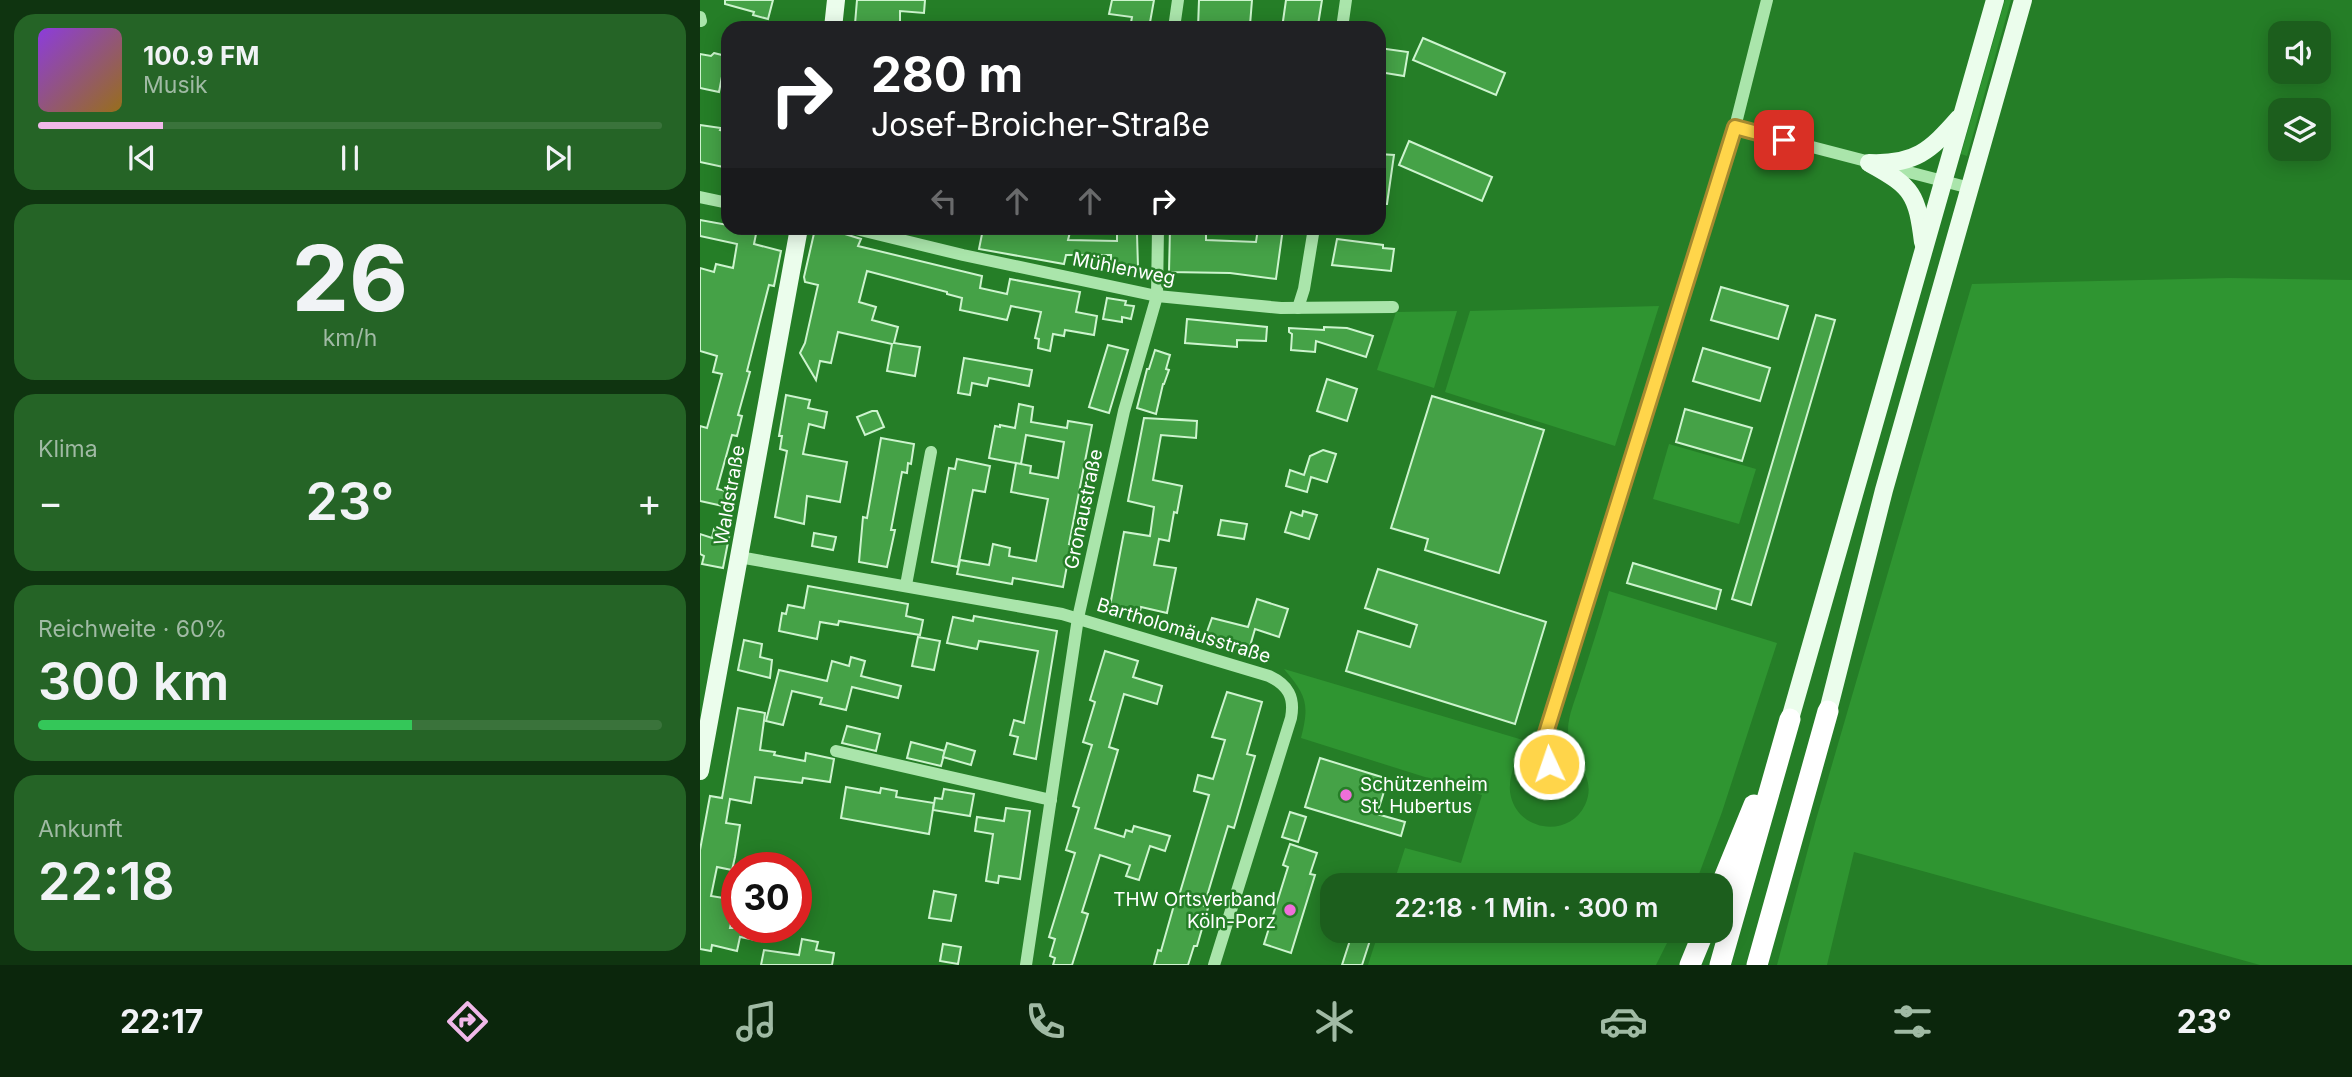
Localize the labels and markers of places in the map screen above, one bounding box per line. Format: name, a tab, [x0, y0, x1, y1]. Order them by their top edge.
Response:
pin	[1754, 110, 1814, 170]
place label: Schützenheim St. Hubertus	[1360, 773, 1488, 818]
marker: Schützenheim St. Hubertus	[1338, 787, 1354, 803]
place label: THW Ortsverband Köln-Porz	[1113, 888, 1276, 933]
marker: THW Ortsverband Köln-Porz	[1282, 902, 1298, 918]

